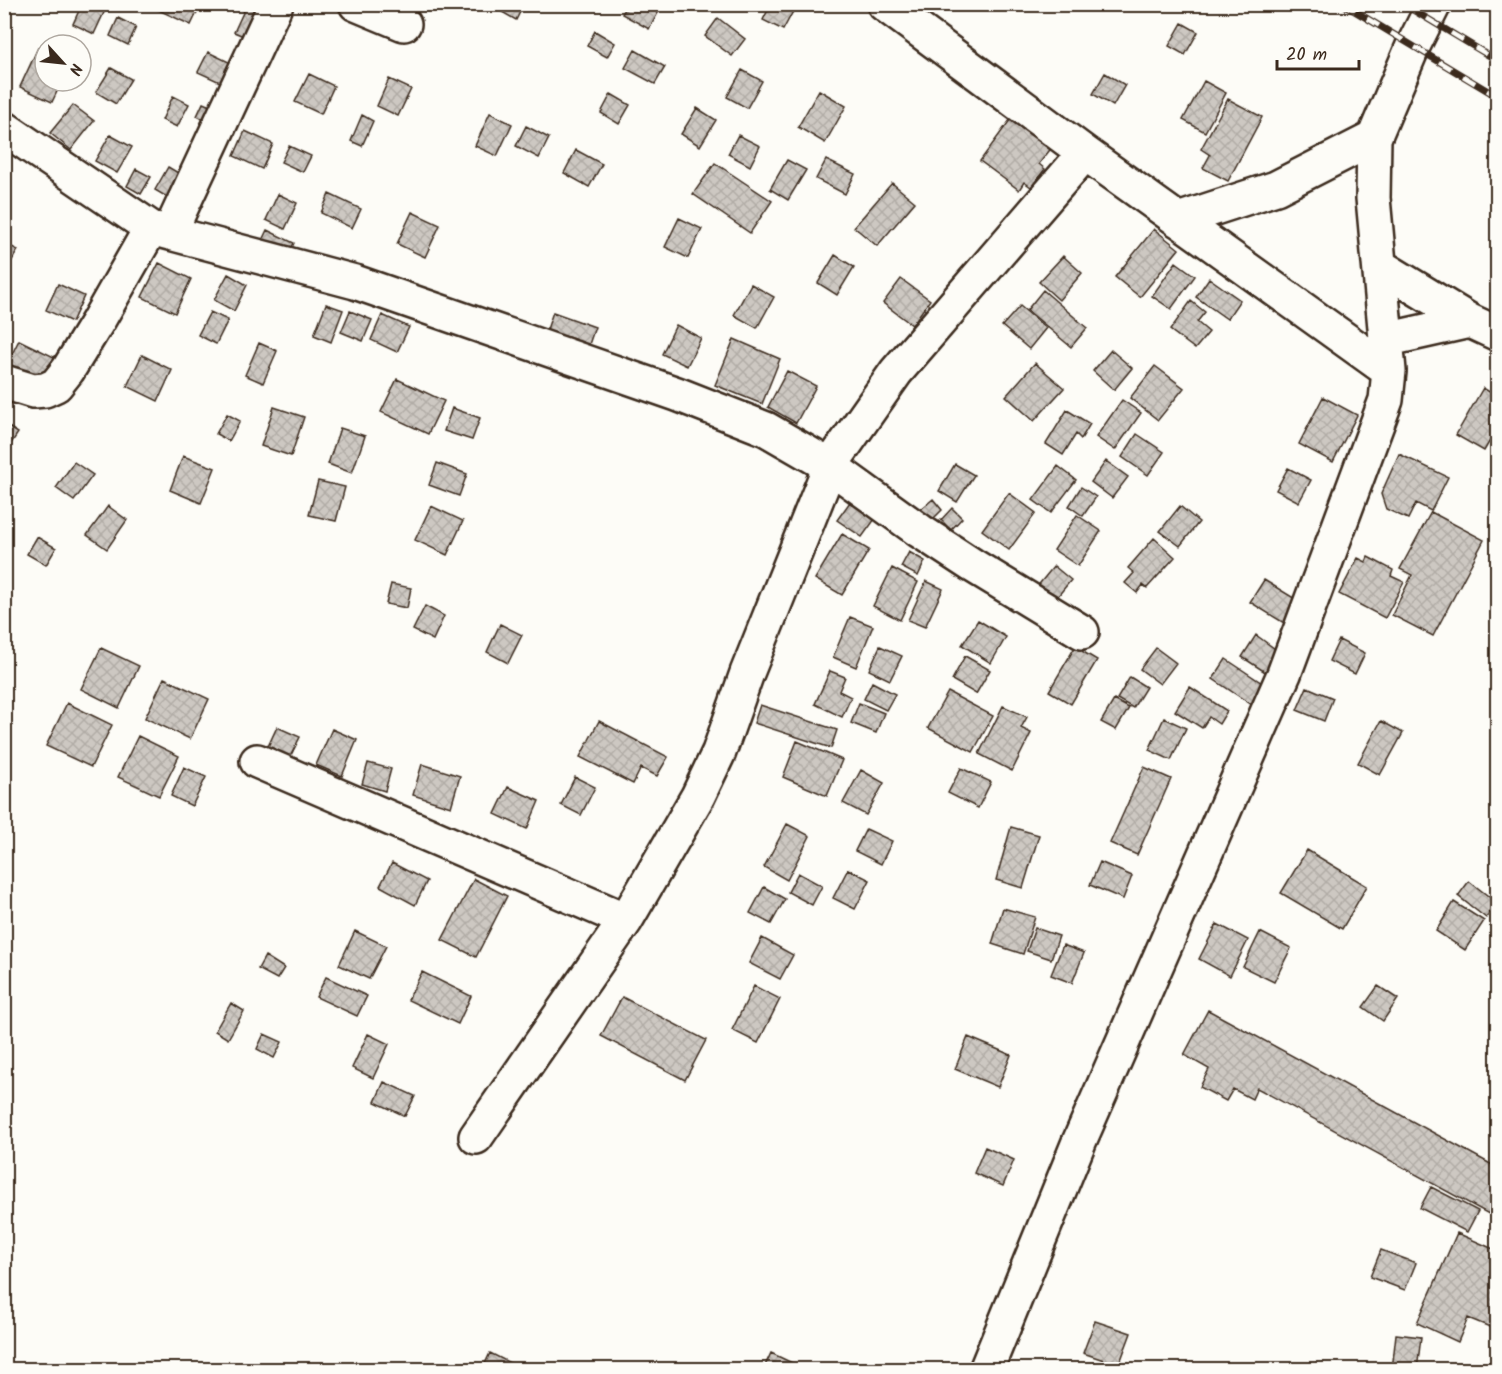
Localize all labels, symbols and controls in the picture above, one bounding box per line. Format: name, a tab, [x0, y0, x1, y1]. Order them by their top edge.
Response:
north arrow	[33, 33, 93, 93]
scale bar	[1277, 33, 1360, 71]
text: 20 m	[1286, 41, 1327, 70]
text: N	[62, 59, 88, 79]

